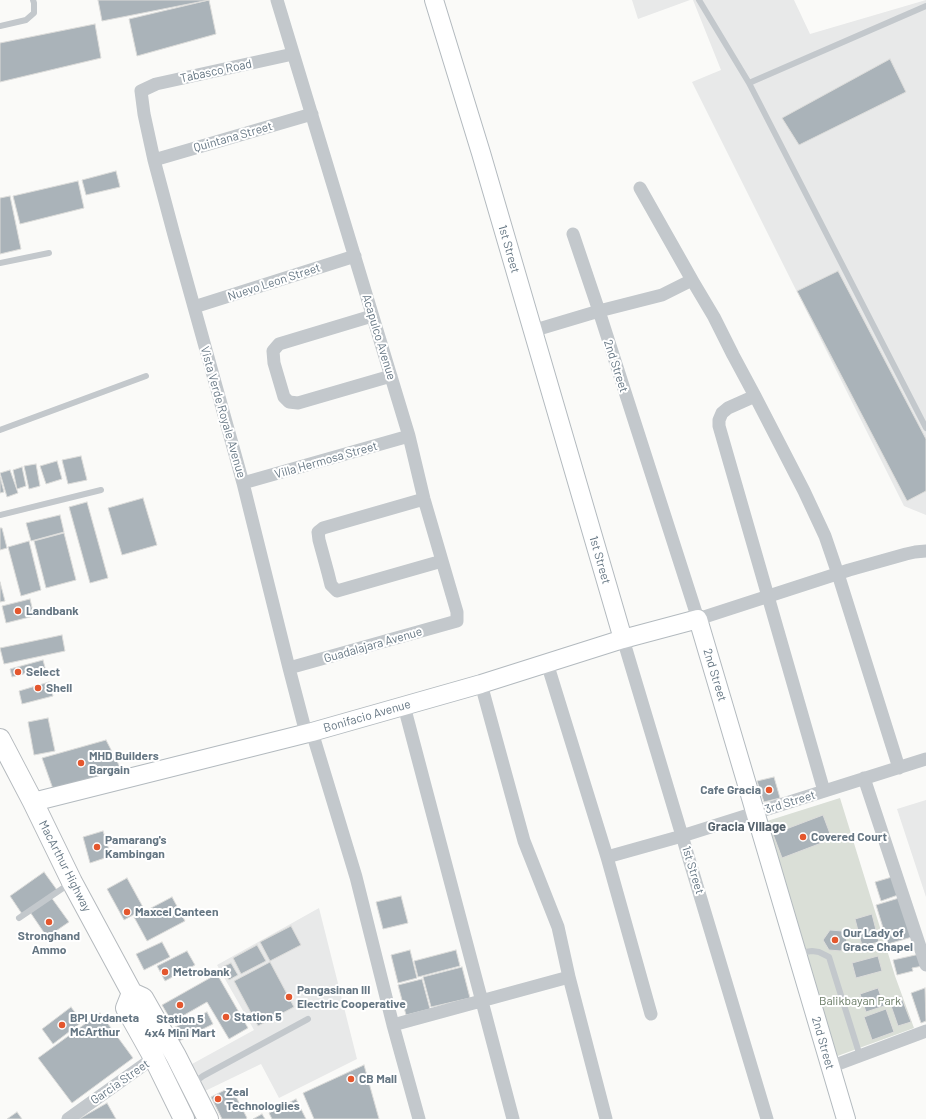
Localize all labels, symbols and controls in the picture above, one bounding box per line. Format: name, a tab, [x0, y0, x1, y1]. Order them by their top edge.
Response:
street label: Tabasco Road	[179, 56, 253, 86]
street label: Quintana Street	[192, 119, 274, 155]
street label: 1st Street	[495, 223, 523, 275]
street label: Nuevo Leon Street	[226, 260, 322, 304]
street label: Acapulco Avenue	[359, 293, 399, 381]
street label: 2nd Street	[601, 338, 631, 394]
street label: Vista Verde Royale Avenue	[197, 345, 249, 479]
street label: Villa Hermosa Street	[273, 438, 379, 482]
street label: 1st Street	[586, 534, 614, 586]
place label: Landbank	[26, 604, 79, 618]
marker: Landbank	[13, 606, 23, 616]
street label: Guadalajara Avenue	[322, 624, 424, 666]
street label: 2nd Street	[700, 647, 730, 703]
place label: Select	[26, 665, 60, 679]
marker: Select	[13, 667, 23, 677]
place label: Shell	[46, 681, 72, 695]
marker: Shell	[33, 683, 43, 693]
street label: Bonifacio Avenue	[322, 697, 412, 735]
place label: MHD Builders Bargain	[89, 749, 159, 777]
marker: MHD Builders Bargain	[76, 758, 86, 768]
place label: Cafe Gracia	[700, 783, 761, 797]
marker: Cafe Gracia	[764, 785, 774, 795]
street label: 3rd Street	[763, 787, 817, 817]
street label: MacArthur Highway	[36, 818, 94, 914]
district label: Gracia Village	[708, 819, 786, 835]
place label: Covered Court	[811, 830, 887, 844]
marker: Covered Court	[798, 832, 808, 842]
place label: Pamarang's Kambingan	[105, 833, 167, 861]
marker: Pamarang's Kambingan	[92, 842, 102, 852]
street label: 1st Street	[679, 844, 707, 896]
place label: Maxcel Canteen	[135, 905, 218, 919]
marker: Maxcel Canteen	[122, 907, 132, 917]
marker: Stronghand Ammo	[44, 917, 54, 927]
place label: Our Lady of Grace Chapel	[843, 926, 913, 954]
place label: Stronghand Ammo	[18, 929, 80, 957]
marker: Our Lady of Grace Chapel	[830, 935, 840, 945]
place label: Metrobank	[173, 965, 230, 979]
marker: Metrobank	[160, 967, 170, 977]
place label: Pangasinan III Electric Cooperative	[297, 983, 406, 1011]
marker: Pangasinan III Electric Cooperative	[284, 992, 294, 1002]
park label: Balikbayan Park	[819, 994, 901, 1008]
marker: Station 5 4x4 Mini Mart	[175, 1000, 185, 1010]
place label: Station 5	[234, 1010, 282, 1024]
place label: BPI Urdaneta McArthur	[70, 1011, 139, 1039]
place label: Station 5 4x4 Mini Mart	[144, 1012, 216, 1040]
marker: Station 5	[221, 1012, 231, 1022]
street label: 2nd Street	[809, 1015, 837, 1071]
marker: BPI Urdaneta McArthur	[57, 1020, 67, 1030]
street label: Garcia Street	[88, 1057, 152, 1107]
place label: CB Mall	[359, 1072, 397, 1086]
marker: CB Mall	[346, 1074, 356, 1084]
place label: Zeal Technologiies	[226, 1085, 300, 1113]
marker: Zeal Technologiies	[213, 1094, 223, 1104]

